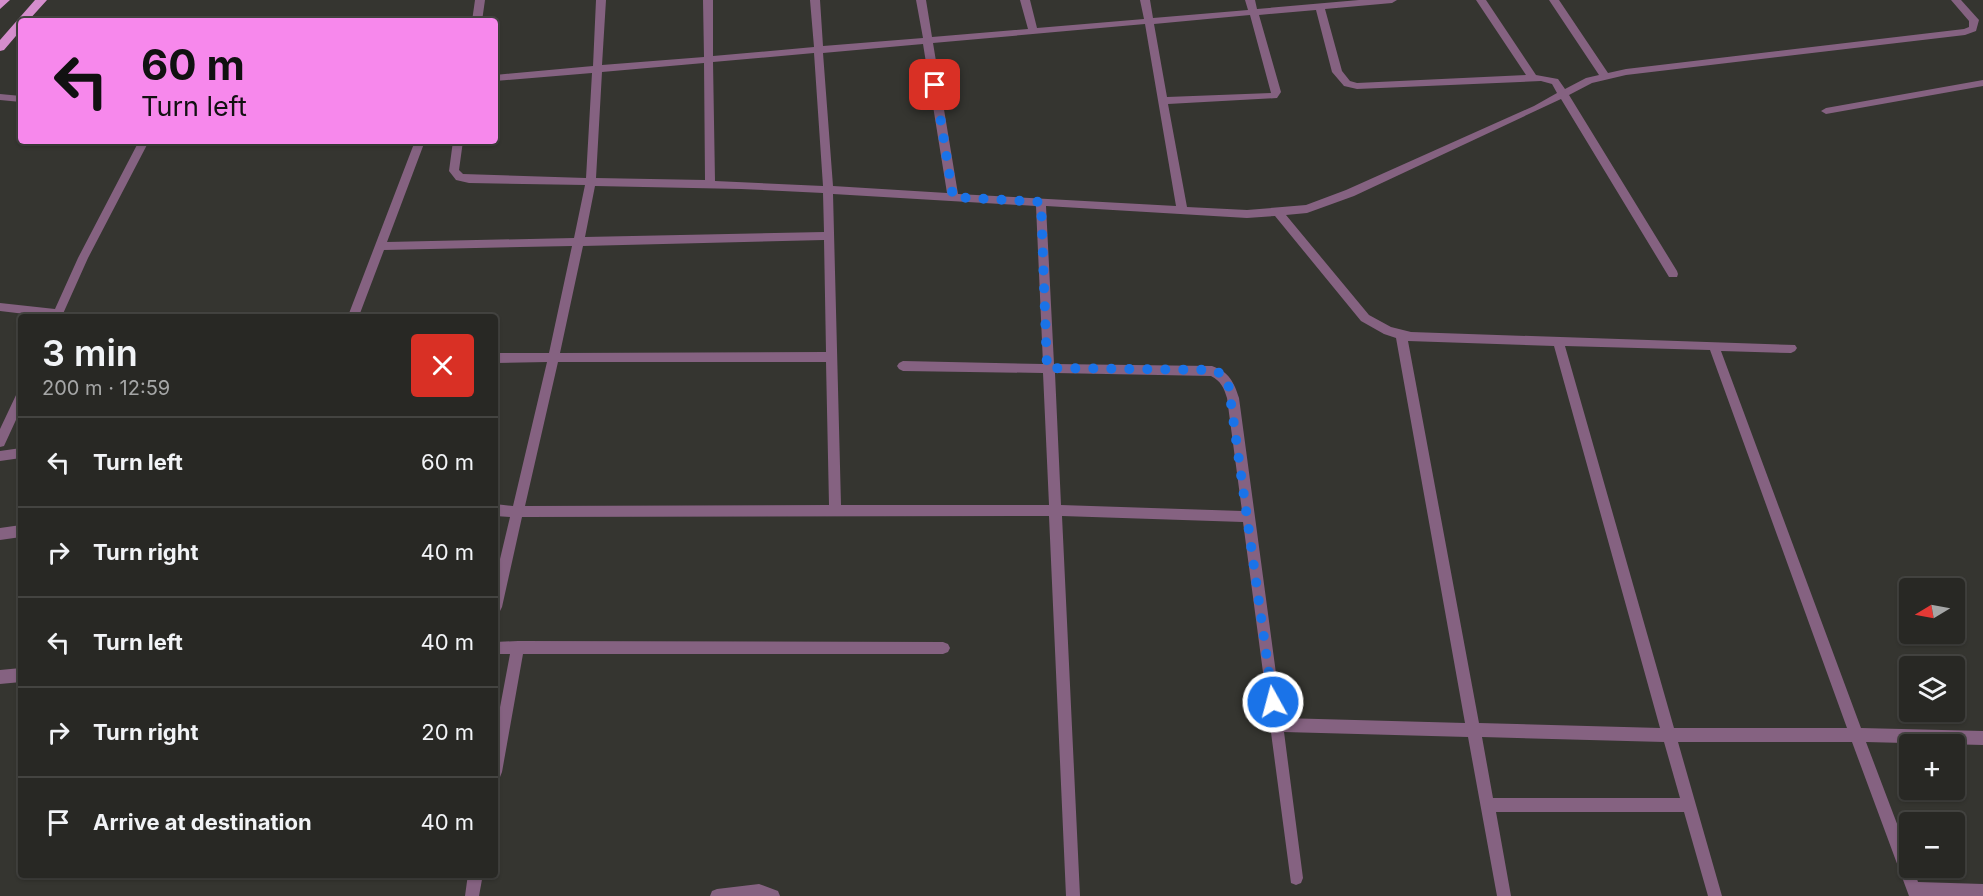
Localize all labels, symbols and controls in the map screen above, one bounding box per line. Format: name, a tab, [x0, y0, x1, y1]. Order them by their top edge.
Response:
text: 60 m	[141, 39, 245, 90]
icon: left	[42, 42, 120, 120]
pin	[909, 59, 960, 110]
icon: arrive	[918, 68, 951, 101]
text: Turn left	[141, 90, 247, 123]
text: 3 min	[42, 331, 138, 375]
button: close	[411, 334, 474, 397]
text: 200 m · 12:59	[42, 376, 170, 400]
icon: left	[42, 446, 75, 479]
text: Turn left	[93, 449, 183, 475]
text: 60 m	[421, 449, 474, 475]
icon: right	[42, 536, 75, 569]
text: Turn right	[93, 539, 199, 565]
text: 40 m	[420, 539, 474, 565]
north arrow	[1899, 578, 1965, 644]
map controls	[1899, 578, 1965, 878]
icon: left	[42, 626, 75, 659]
text: Turn left	[93, 629, 183, 655]
text: 40 m	[420, 629, 474, 655]
button: layers	[1899, 656, 1965, 722]
position arrow	[1241, 670, 1305, 734]
icon: right	[42, 716, 75, 749]
text: Turn right	[93, 719, 199, 745]
text: 20 m	[421, 719, 474, 745]
button: +	[1899, 734, 1965, 800]
icon: arrive	[42, 806, 75, 839]
text: Arrive at destination	[93, 809, 312, 835]
text: 40 m	[420, 809, 474, 835]
button: −	[1899, 812, 1965, 878]

